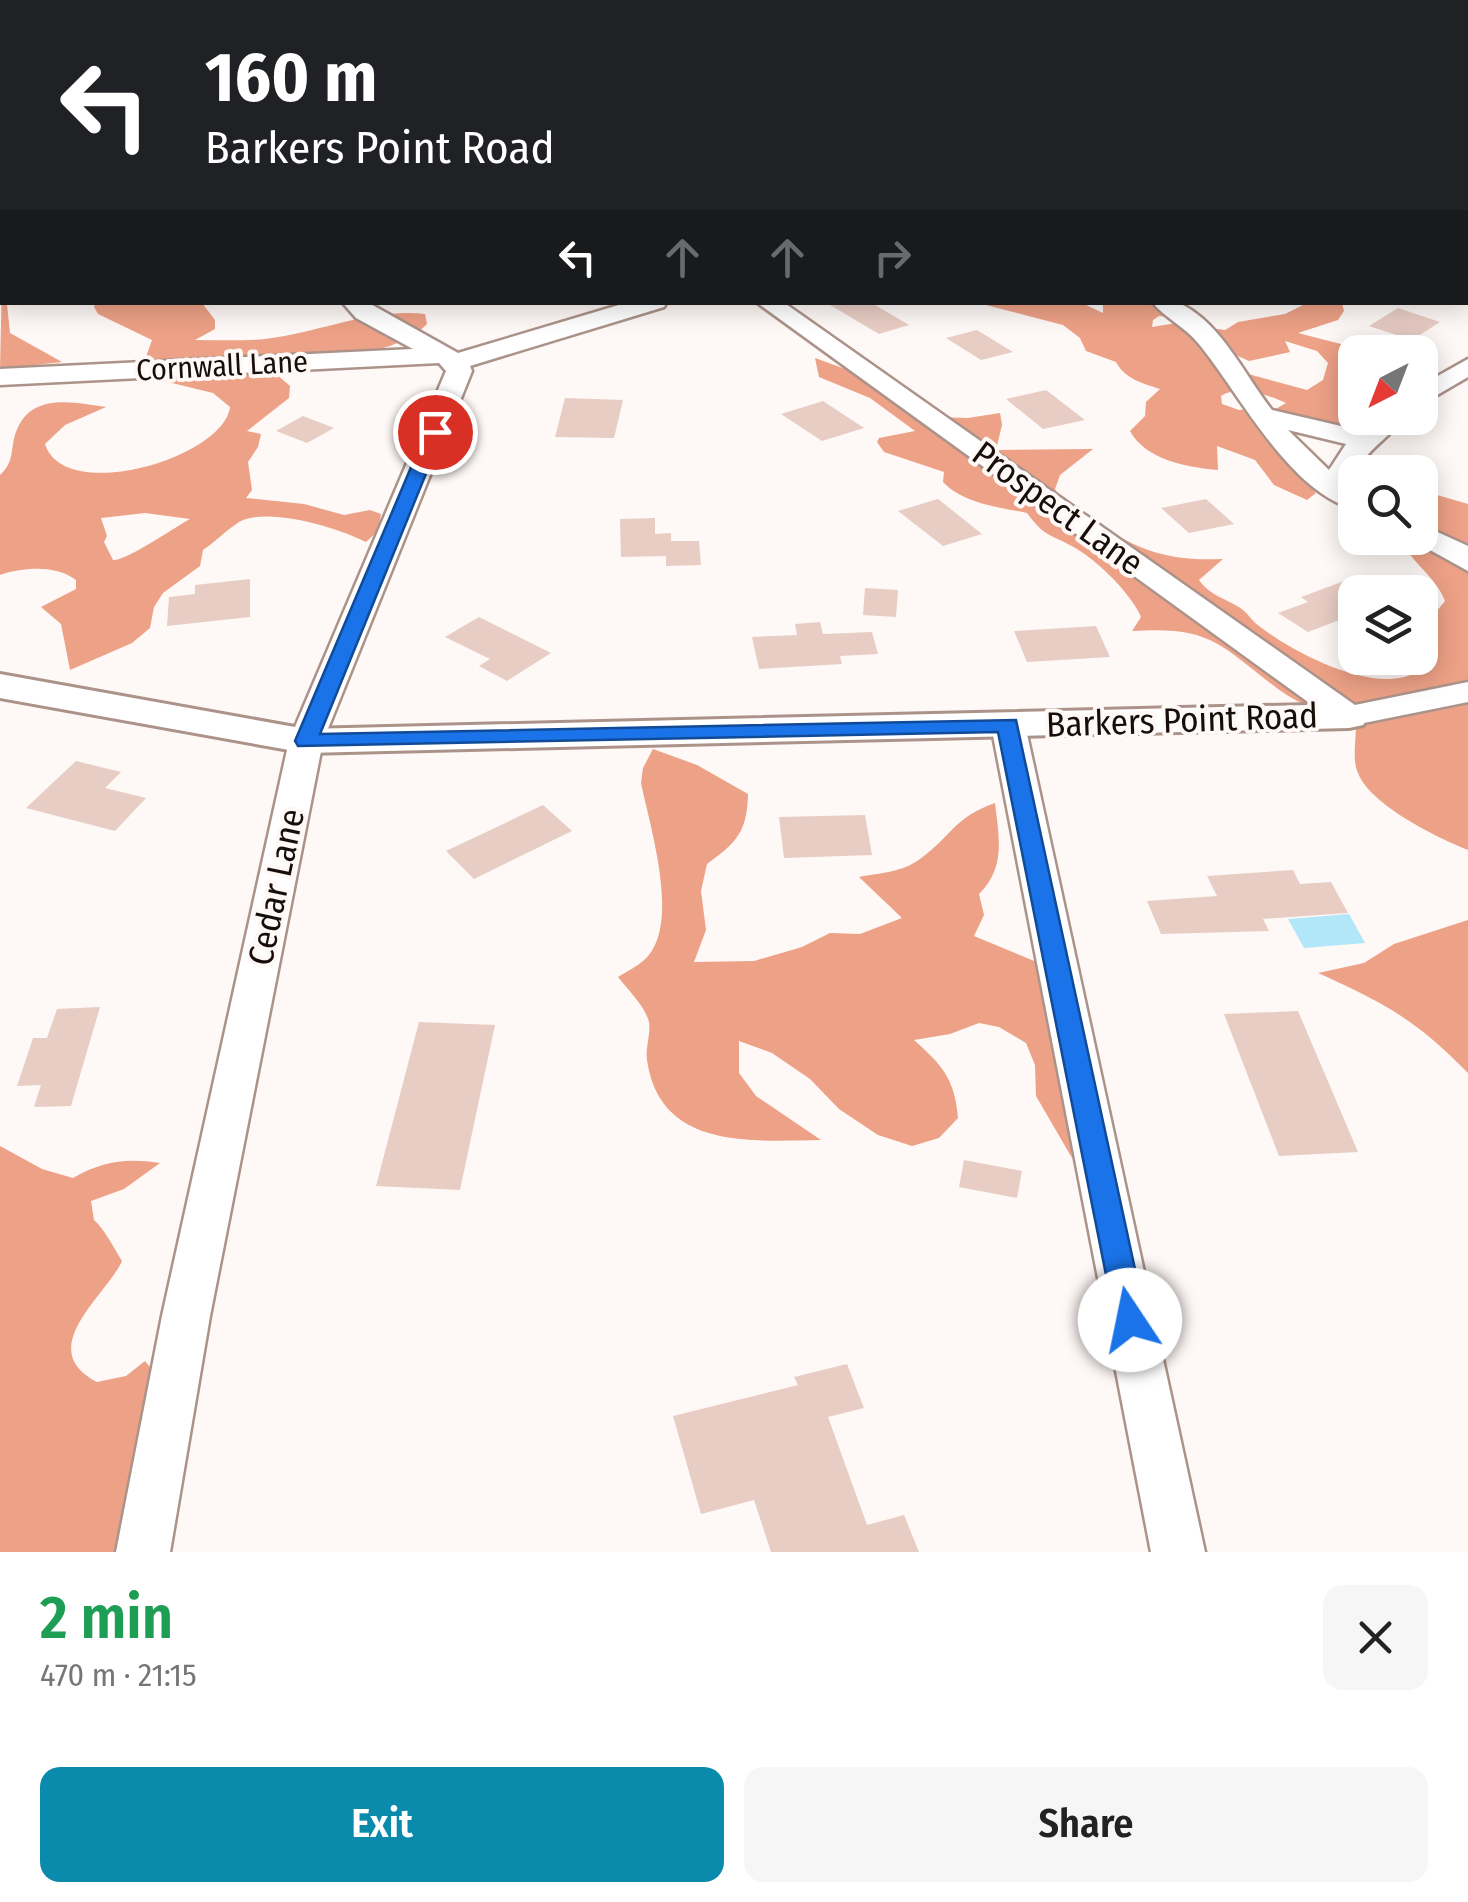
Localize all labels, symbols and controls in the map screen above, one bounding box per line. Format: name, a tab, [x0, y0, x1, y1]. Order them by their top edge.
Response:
text: 160 m	[205, 36, 377, 120]
icon: left	[40, 40, 170, 170]
text: Barkers Point Road	[205, 121, 555, 175]
icon: left	[550, 230, 605, 285]
icon: ahead	[655, 230, 710, 285]
icon: ahead	[760, 230, 815, 285]
icon: right	[865, 230, 920, 285]
north arrow	[1338, 335, 1438, 435]
map controls	[1338, 335, 1438, 675]
street label: Cornwall Lane	[135, 344, 309, 388]
pin	[393, 390, 478, 475]
icon: arrive	[408, 405, 463, 460]
street label: Prospect Lane	[964, 432, 1152, 584]
button: search	[1338, 455, 1438, 555]
button: layers	[1338, 575, 1438, 675]
street label: Barkers Point Road	[1045, 694, 1319, 746]
street label: Cedar Lane	[239, 805, 313, 969]
position arrow	[1078, 1268, 1182, 1372]
text: 2 min	[40, 1582, 173, 1654]
button: close	[1323, 1585, 1428, 1690]
text: 470 m · 21:15	[40, 1656, 197, 1694]
button: Exit	[40, 1767, 724, 1882]
button: Share	[744, 1767, 1428, 1882]

